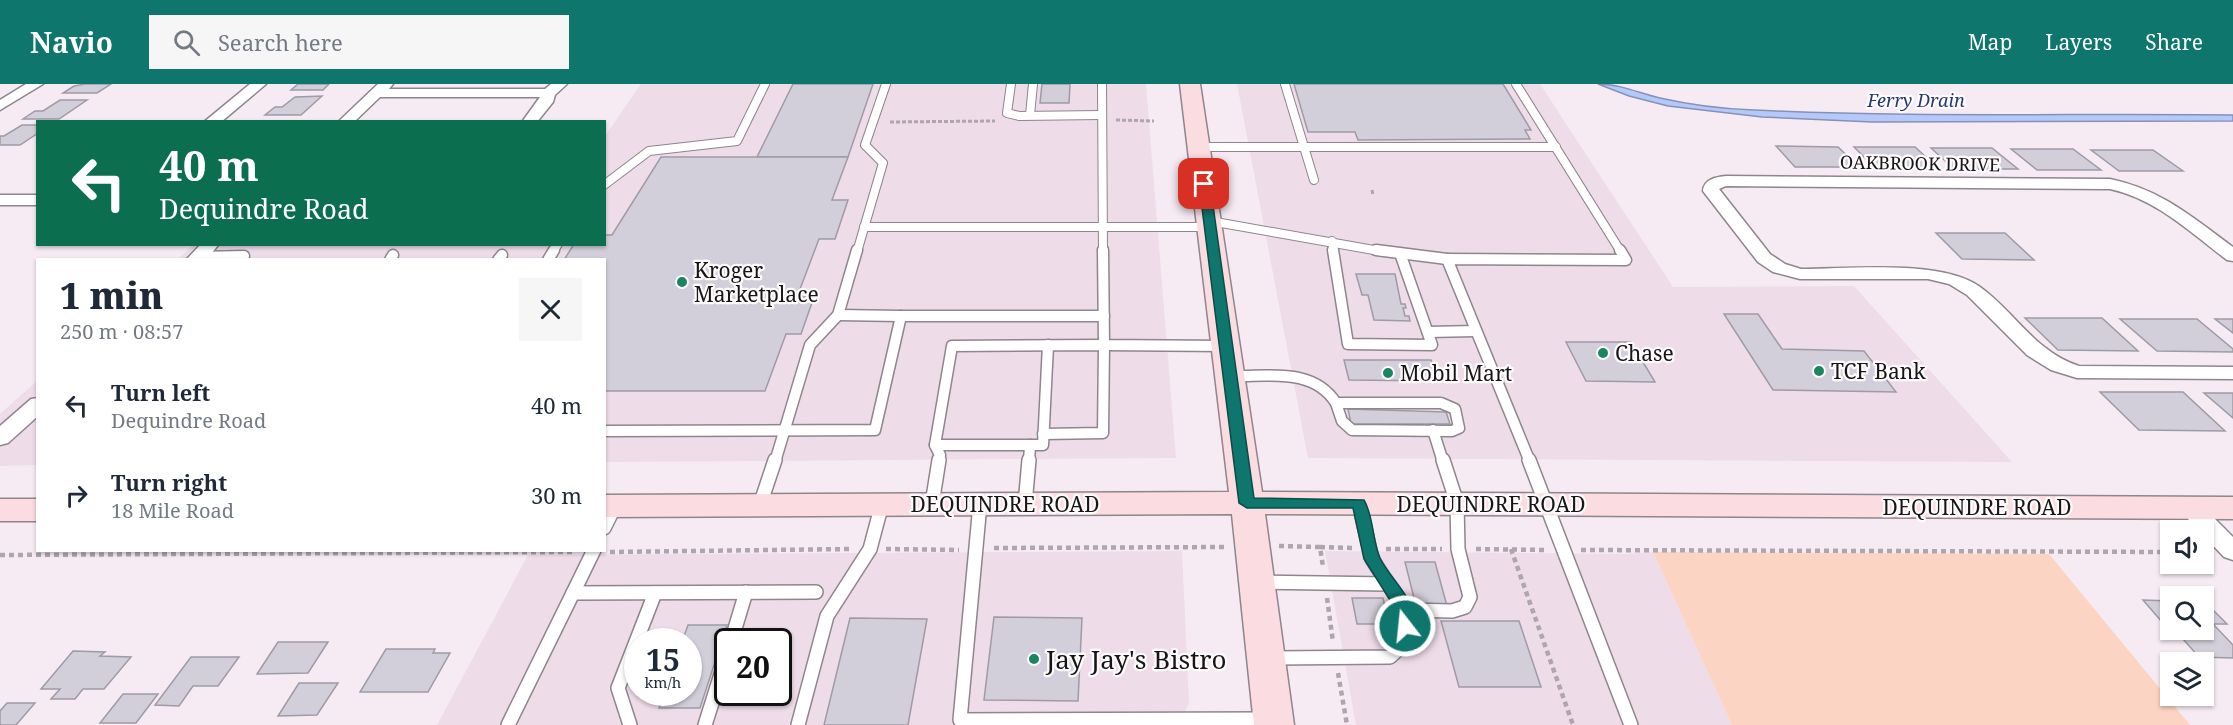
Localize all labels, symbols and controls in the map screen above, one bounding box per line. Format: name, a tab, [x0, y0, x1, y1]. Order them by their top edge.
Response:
search box	[149, 15, 569, 69]
text: Navio	[30, 23, 113, 61]
icon: search	[170, 26, 203, 59]
text: Search here	[218, 27, 343, 57]
text: Map	[1968, 28, 2012, 56]
text: Layers	[2045, 28, 2112, 56]
text: Share	[2145, 28, 2203, 56]
water label: Ferry Drain	[1866, 88, 1965, 112]
text: 40 m	[159, 136, 259, 193]
icon: left	[60, 144, 138, 222]
street label: OAKBROOK DRIVE	[1840, 150, 2000, 176]
pin	[1178, 158, 1229, 209]
icon: arrive	[1187, 167, 1220, 200]
text: Dequindre Road	[159, 190, 369, 227]
place label: Kroger Marketplace	[694, 256, 819, 308]
text: 1 min	[60, 271, 163, 320]
marker: Kroger Marketplace	[675, 275, 689, 289]
button: close	[519, 278, 582, 341]
text: 250 m · 08:57	[60, 318, 183, 345]
place label: Chase	[1615, 339, 1674, 367]
marker: Chase	[1596, 346, 1610, 360]
place label: TCF Bank	[1831, 357, 1926, 385]
place label: Mobil Mart	[1400, 359, 1512, 387]
marker: TCF Bank	[1812, 364, 1826, 378]
marker: Mobil Mart	[1381, 366, 1395, 380]
text: Turn left	[111, 377, 210, 407]
icon: left	[60, 389, 93, 422]
text: 40 m	[531, 390, 582, 420]
text: Dequindre Road	[111, 407, 266, 434]
text: Turn right	[111, 467, 227, 497]
icon: right	[60, 479, 93, 512]
text: 30 m	[531, 480, 582, 510]
street label: DEQUINDRE ROAD	[911, 490, 1099, 518]
street label: DEQUINDRE ROAD	[1397, 490, 1585, 518]
street label: DEQUINDRE ROAD	[1883, 493, 2071, 521]
text: 18 Mile Road	[111, 497, 234, 524]
map controls	[2160, 520, 2214, 706]
button: sound	[2160, 520, 2214, 574]
button: search	[2160, 586, 2214, 640]
position arrow	[1373, 594, 1437, 658]
speed limit sign: 20	[714, 628, 792, 706]
text: 15	[646, 639, 680, 680]
place label: Jay Jay's Bistro	[1045, 641, 1227, 677]
marker: Jay Jay's Bistro	[1027, 652, 1041, 666]
button: layers	[2160, 652, 2214, 706]
text: km/h	[645, 672, 681, 692]

